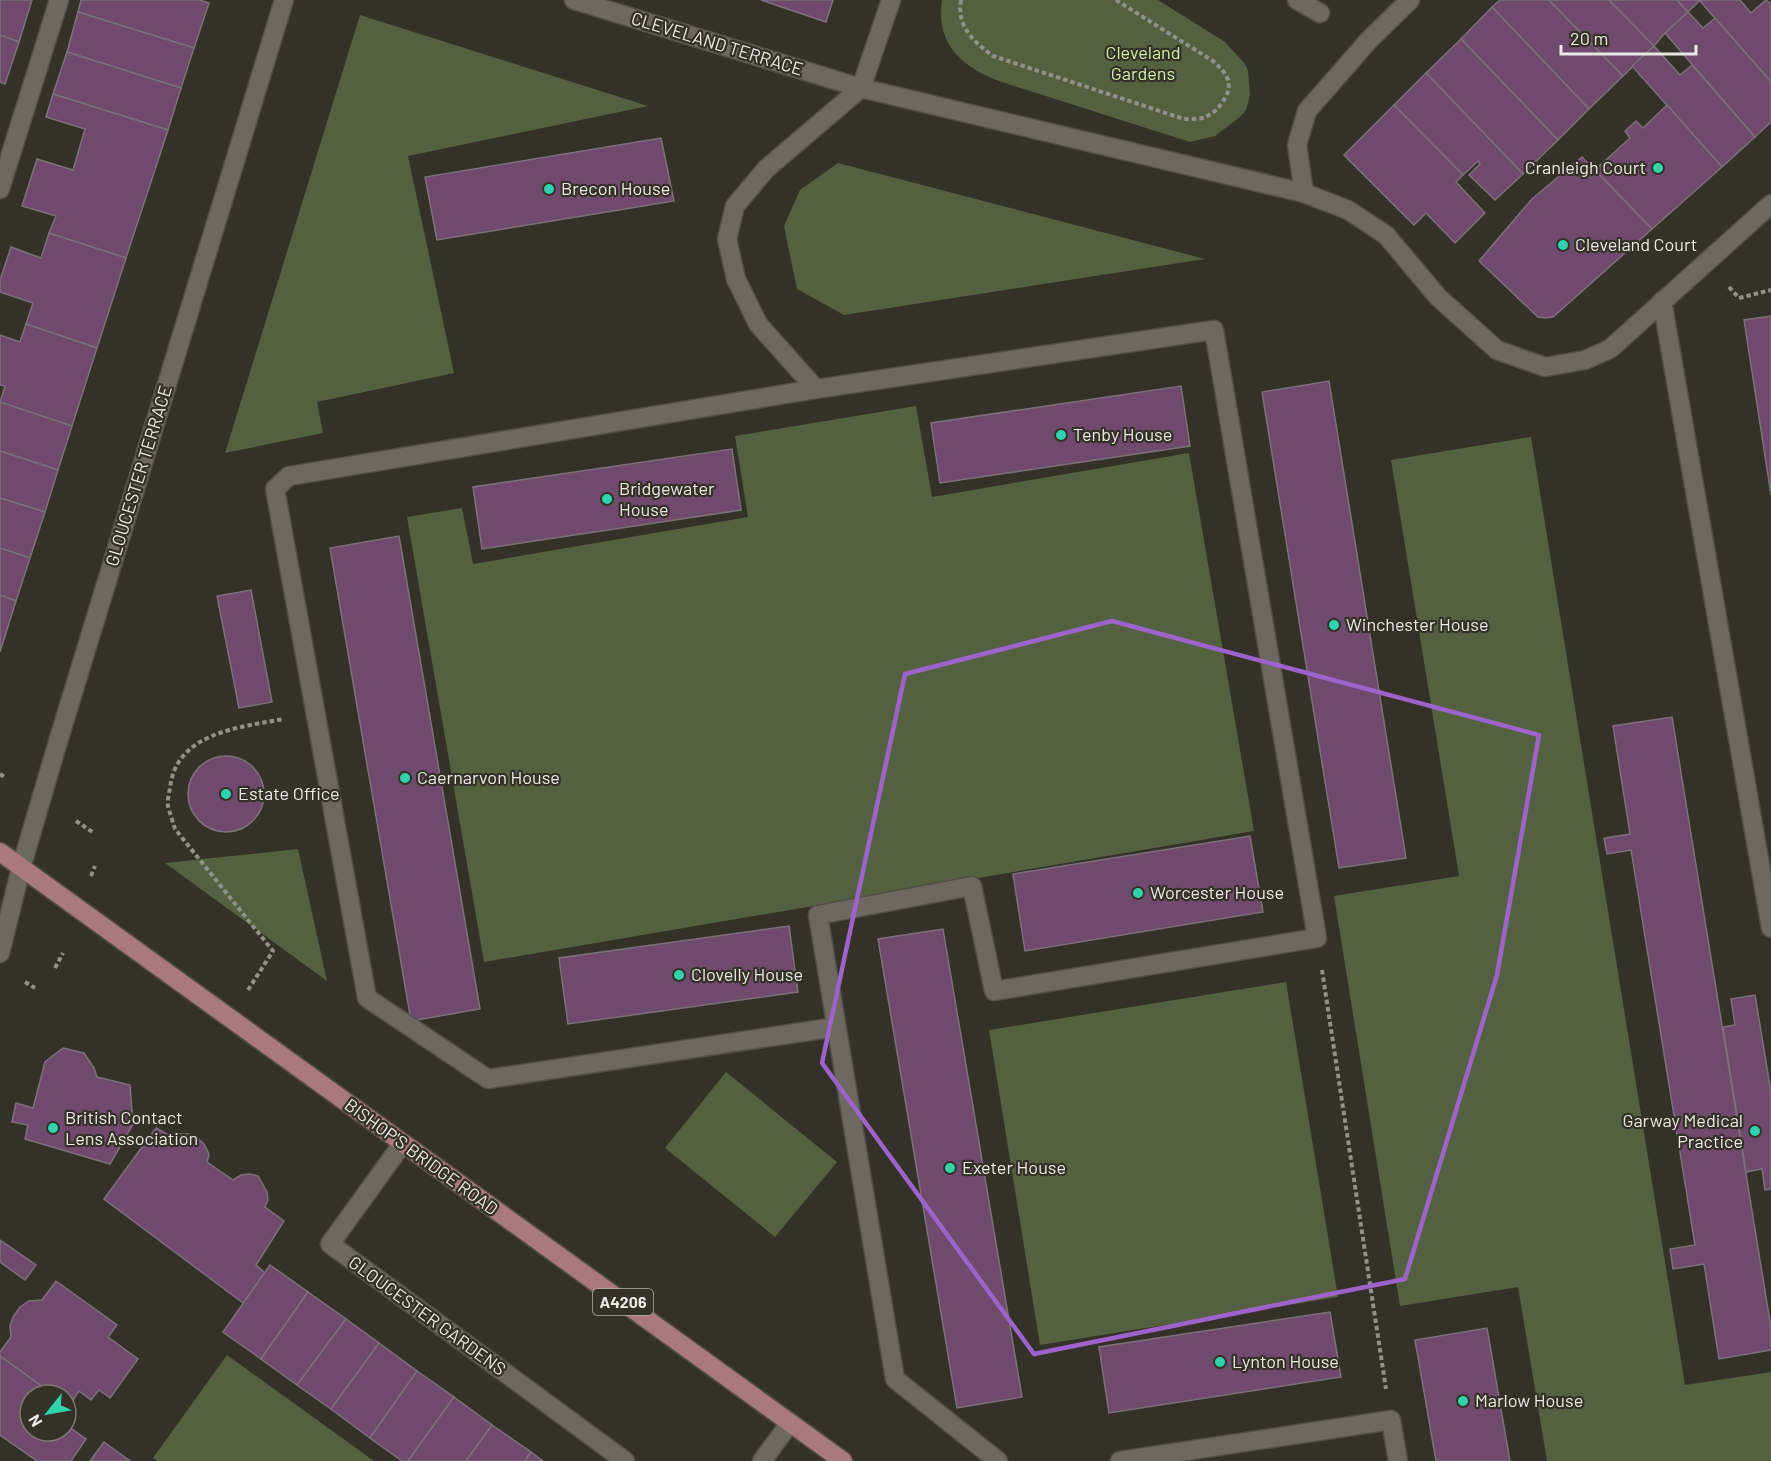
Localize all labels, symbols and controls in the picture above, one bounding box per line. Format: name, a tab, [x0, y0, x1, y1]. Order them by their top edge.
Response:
street label: CLEVELAND TERRACE	[629, 6, 806, 80]
scale bar	[1561, 18, 1696, 56]
text: 20 m	[1570, 27, 1608, 49]
park label: Cleveland Gardens	[1105, 41, 1181, 84]
place label: Cranleigh Court	[1525, 156, 1646, 178]
marker: Cranleigh Court	[1651, 161, 1665, 175]
place label: Brecon House	[561, 177, 670, 199]
marker: Brecon House	[542, 182, 556, 196]
place label: Cleveland Court	[1575, 233, 1697, 255]
marker: Cleveland Court	[1556, 238, 1570, 252]
street label: GLOUCESTER TERRACE	[100, 383, 176, 569]
place label: Tenby House	[1073, 423, 1172, 445]
marker: Tenby House	[1054, 428, 1068, 442]
place label: Bridgewater House	[619, 477, 715, 520]
marker: Bridgewater House	[600, 492, 614, 506]
place label: Winchester House	[1346, 613, 1489, 635]
marker: Winchester House	[1327, 618, 1341, 632]
place label: Caernarvon House	[417, 766, 560, 788]
marker: Caernarvon House	[398, 771, 412, 785]
place label: Estate Office	[238, 782, 340, 804]
marker: Estate Office	[219, 787, 233, 801]
place label: Worcester House	[1150, 881, 1284, 903]
marker: Worcester House	[1131, 886, 1145, 900]
place label: Clovelly House	[691, 963, 803, 985]
marker: Clovelly House	[672, 968, 686, 982]
street label: BISHOP'S BRIDGE ROAD	[341, 1093, 503, 1219]
place label: British Contact Lens Association	[65, 1106, 198, 1149]
place label: Garway Medical Practice	[1622, 1109, 1743, 1152]
marker: British Contact Lens Association	[46, 1121, 60, 1135]
marker: Garway Medical Practice	[1748, 1124, 1762, 1138]
place label: Exeter House	[962, 1156, 1066, 1178]
marker: Exeter House	[943, 1161, 957, 1175]
street label: GLOUCESTER GARDENS	[345, 1251, 511, 1380]
road number: A4206	[593, 1289, 653, 1315]
place label: Lynton House	[1232, 1350, 1339, 1372]
marker: Lynton House	[1213, 1355, 1227, 1369]
north arrow	[18, 1383, 78, 1443]
place label: Marlow House	[1475, 1389, 1583, 1411]
marker: Marlow House	[1456, 1394, 1470, 1408]
text: N	[24, 1412, 46, 1430]

